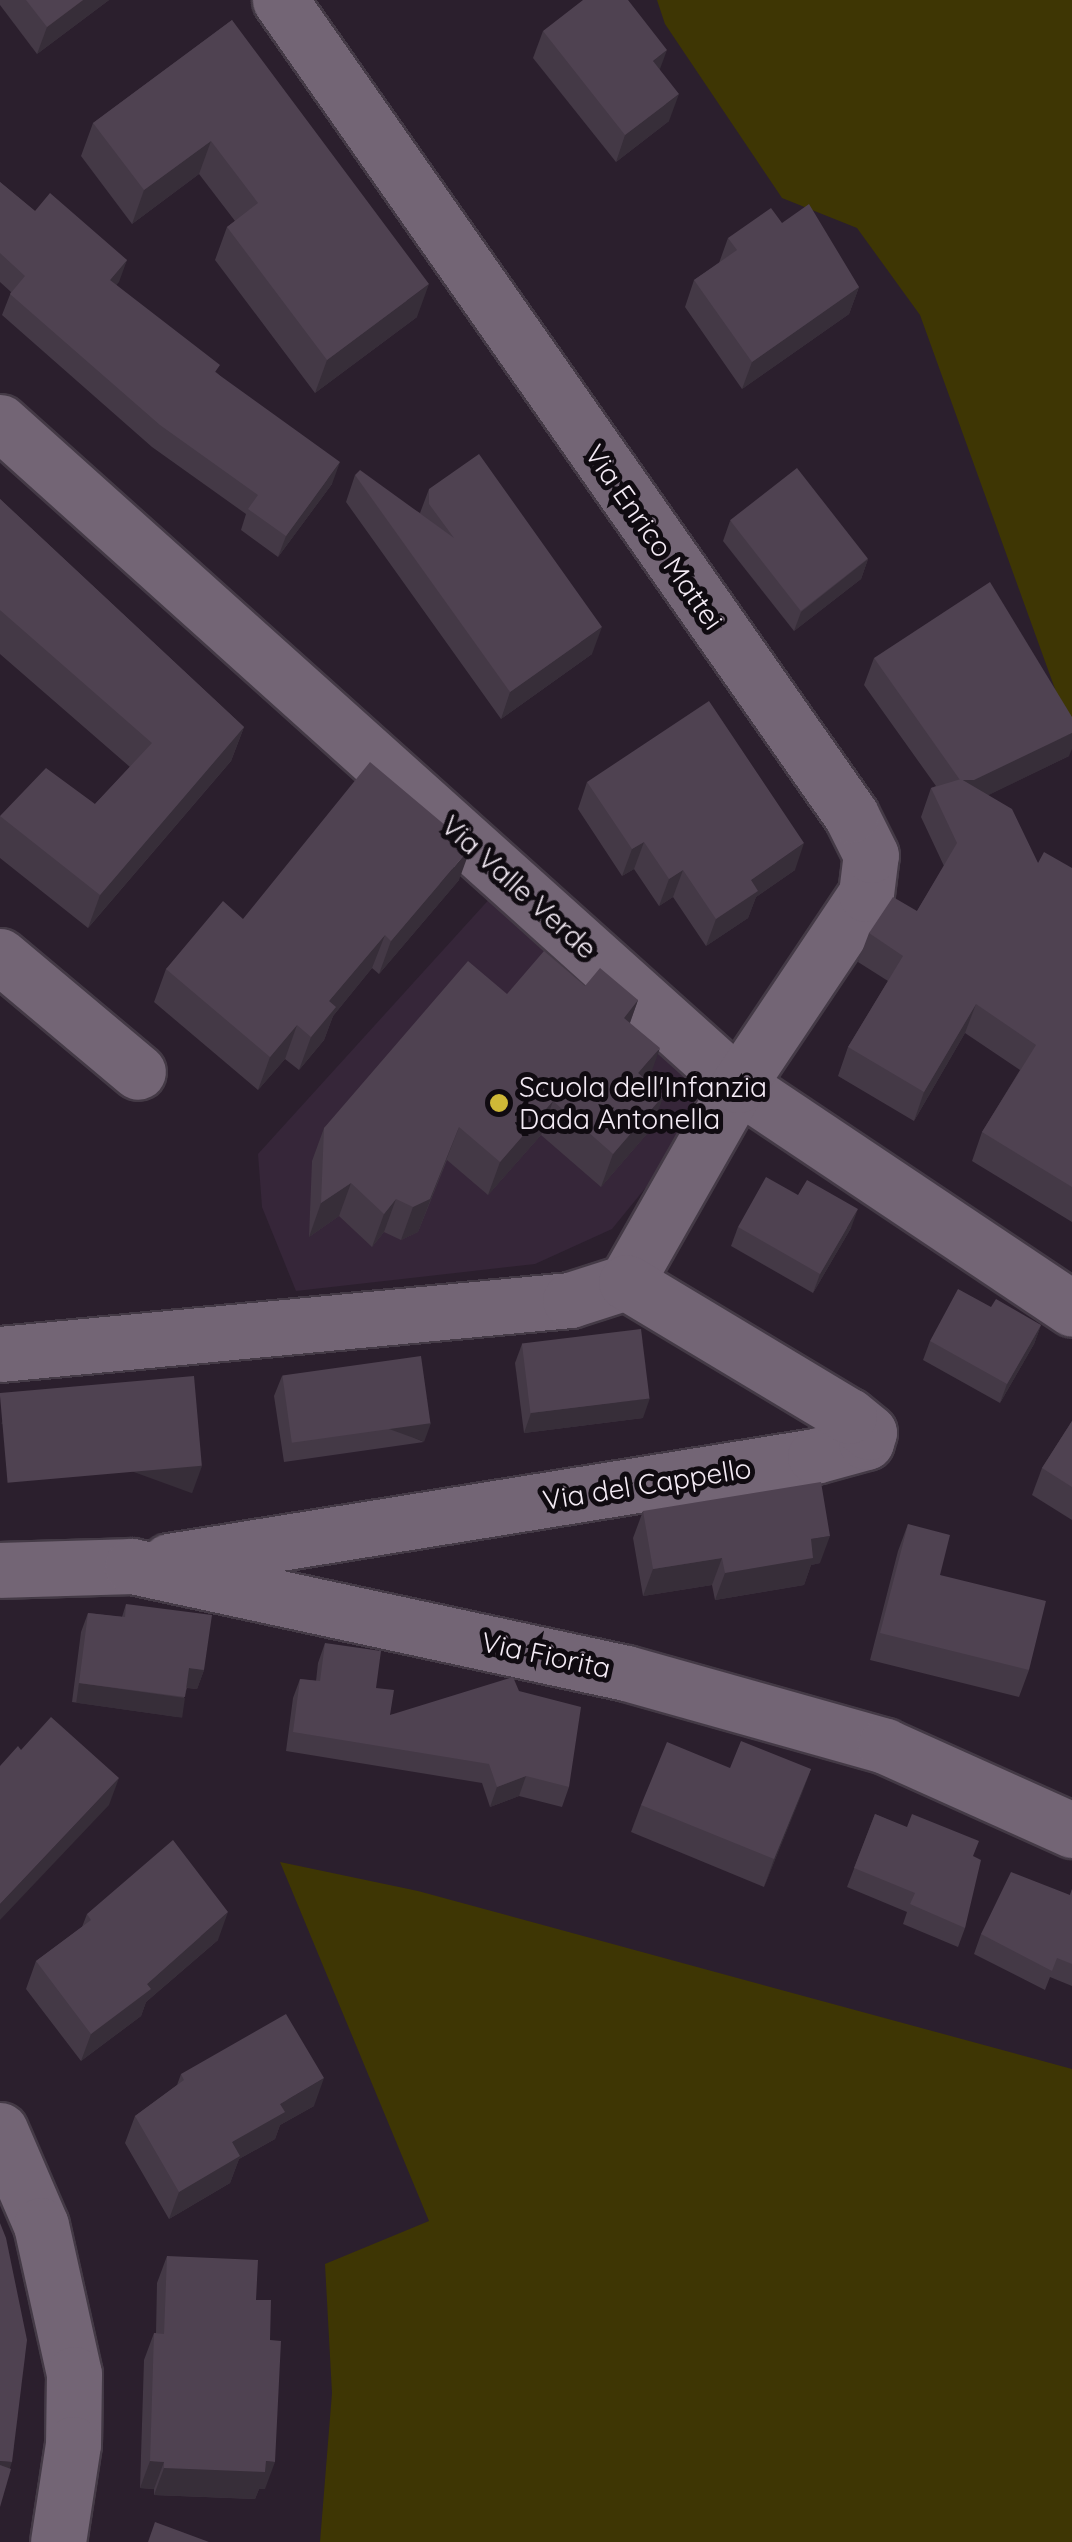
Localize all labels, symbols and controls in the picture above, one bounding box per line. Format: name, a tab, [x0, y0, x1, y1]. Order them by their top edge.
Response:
street label: Via Enrico Mattei	[578, 438, 730, 636]
street label: Via Valle Verde	[434, 809, 604, 965]
place label: Scuola dell'Infanzia Dada Antonella	[519, 1070, 767, 1136]
marker: Scuola dell'Infanzia Dada Antonella	[488, 1092, 510, 1114]
street label: Via del Cappello	[540, 1451, 754, 1517]
street label: Via Fiorita	[478, 1625, 614, 1685]

